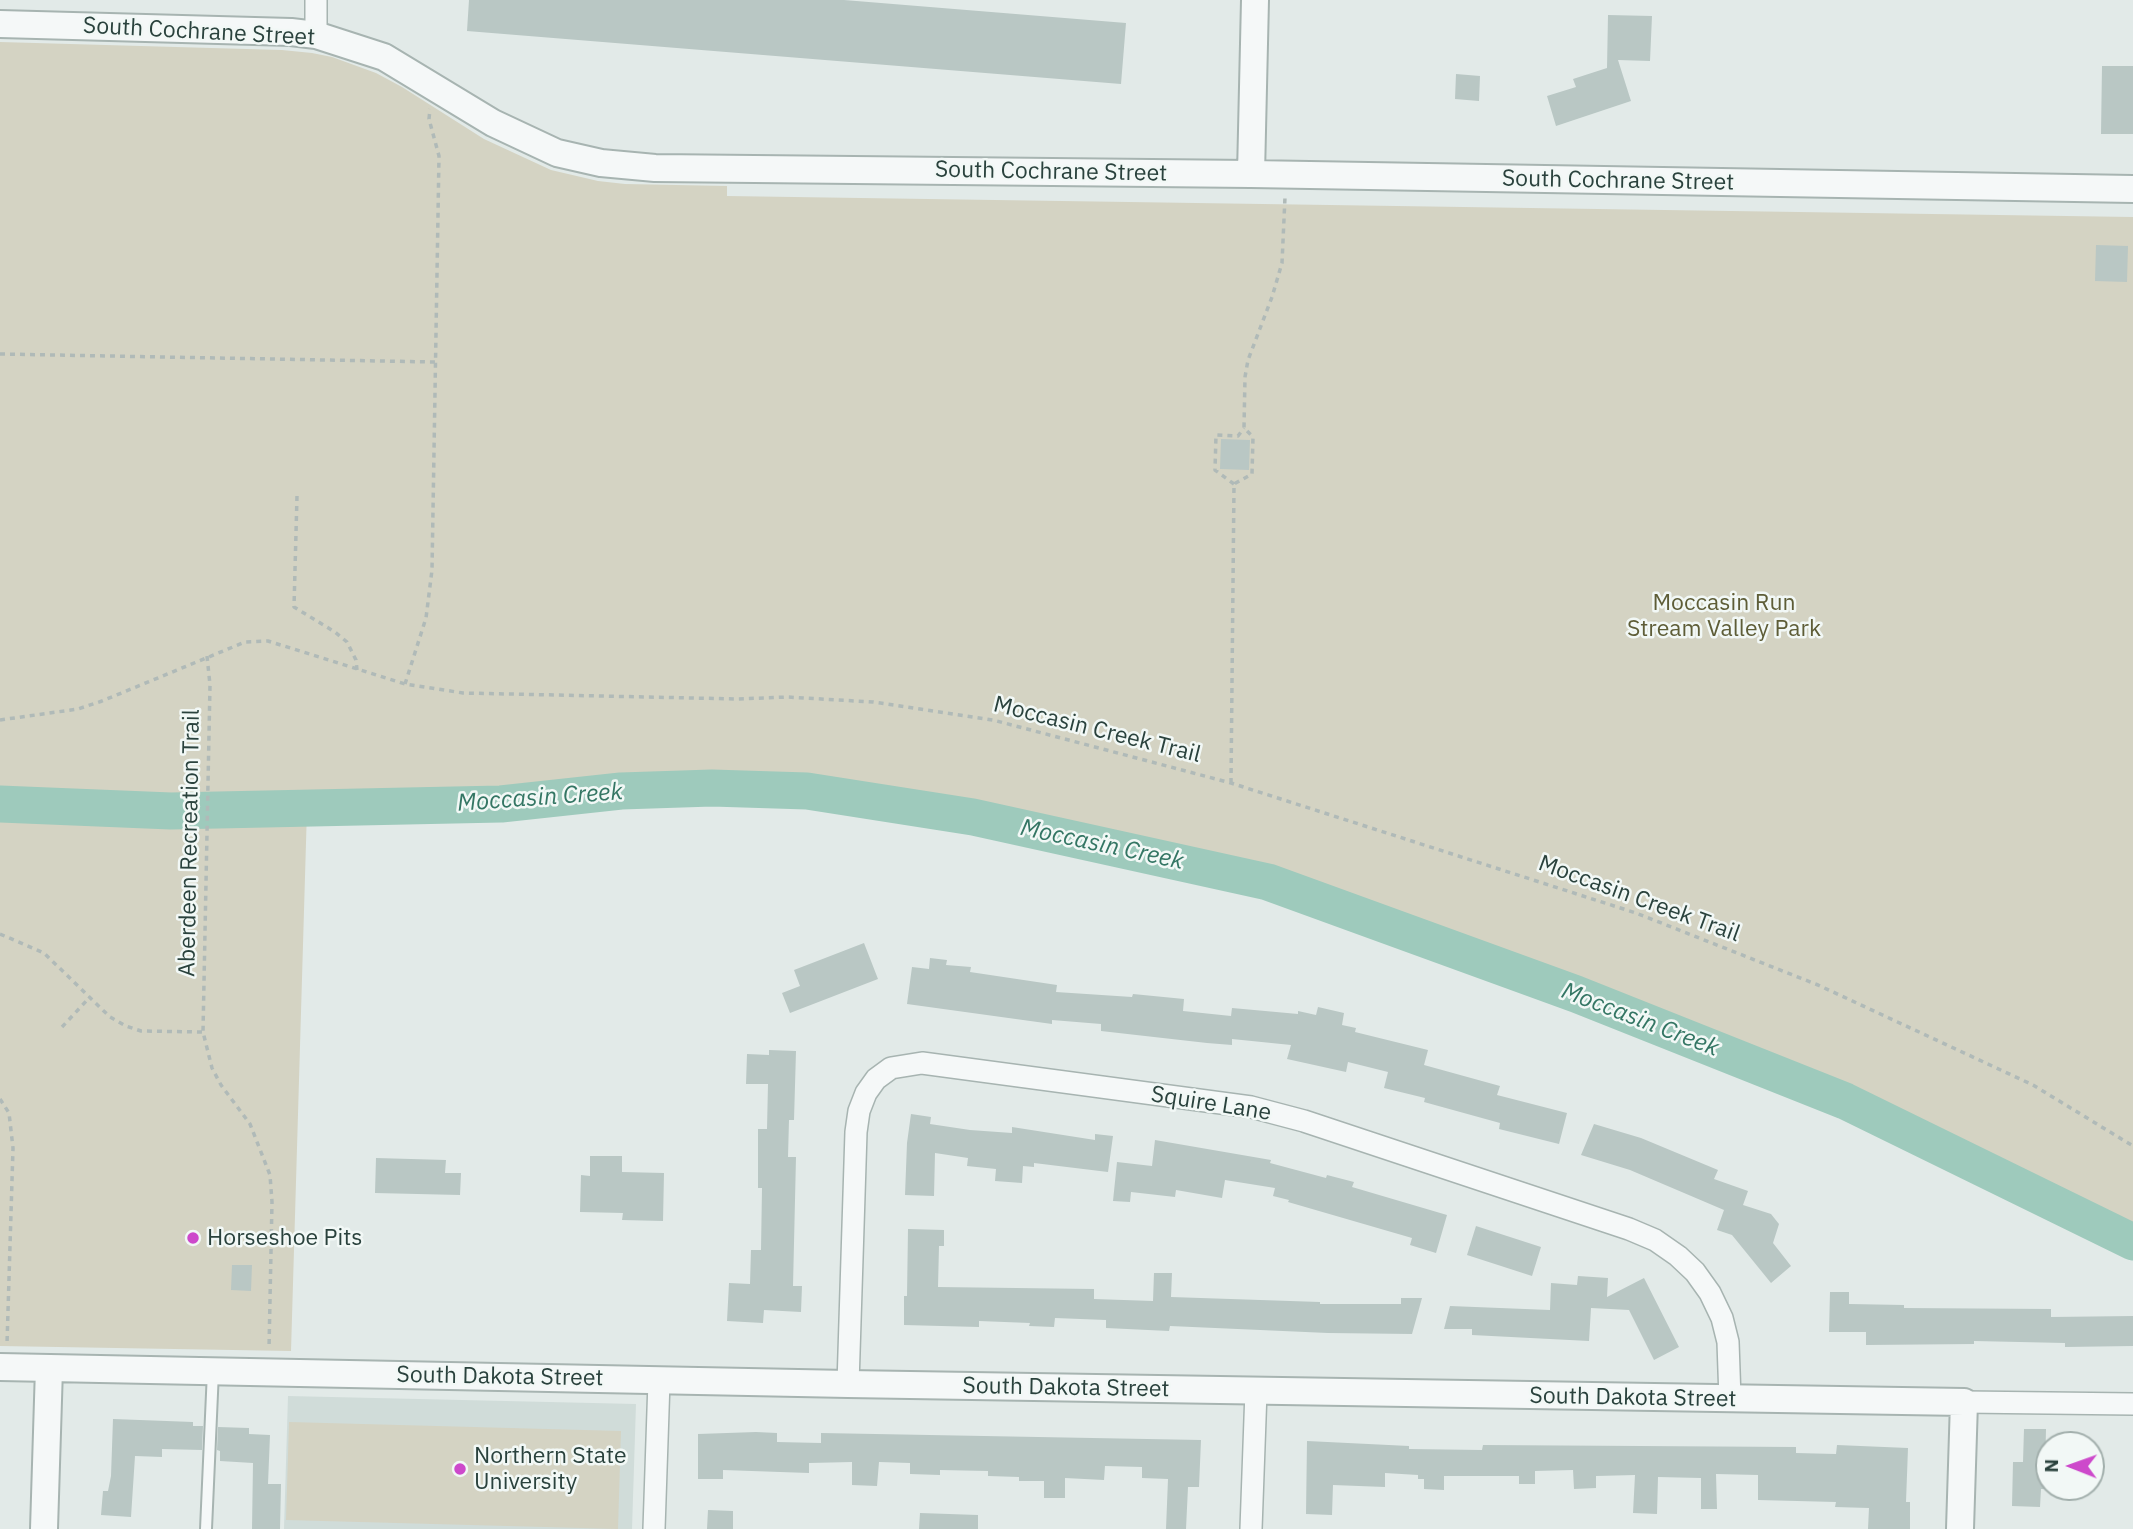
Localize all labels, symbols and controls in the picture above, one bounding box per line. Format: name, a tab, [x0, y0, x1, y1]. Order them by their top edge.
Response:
street label: South Cochrane Street	[82, 12, 316, 52]
street label: South Cochrane Street	[935, 156, 1167, 188]
street label: South Cochrane Street	[1502, 165, 1734, 197]
park label: Moccasin Run Stream Valley Park	[1627, 589, 1821, 643]
street label: Moccasin Creek Trail	[991, 691, 1203, 769]
street label: Aberdeen Recreation Trail	[174, 709, 206, 977]
water label: Moccasin Creek	[456, 778, 624, 818]
water label: Moccasin Creek	[1018, 814, 1186, 876]
street label: Moccasin Creek Trail	[1534, 850, 1744, 948]
water label: Moccasin Creek	[1557, 977, 1723, 1063]
street label: Squire Lane	[1149, 1081, 1273, 1127]
place label: Horseshoe Pits	[207, 1224, 363, 1252]
marker: Horseshoe Pits	[185, 1230, 201, 1246]
street label: South Dakota Street	[396, 1361, 604, 1393]
street label: South Dakota Street	[962, 1372, 1170, 1404]
street label: South Dakota Street	[1529, 1382, 1737, 1414]
north arrow	[2035, 1431, 2105, 1501]
place label: Northern State University	[474, 1442, 627, 1496]
text: N	[2039, 1459, 2063, 1473]
marker: Northern State University	[452, 1461, 468, 1477]

